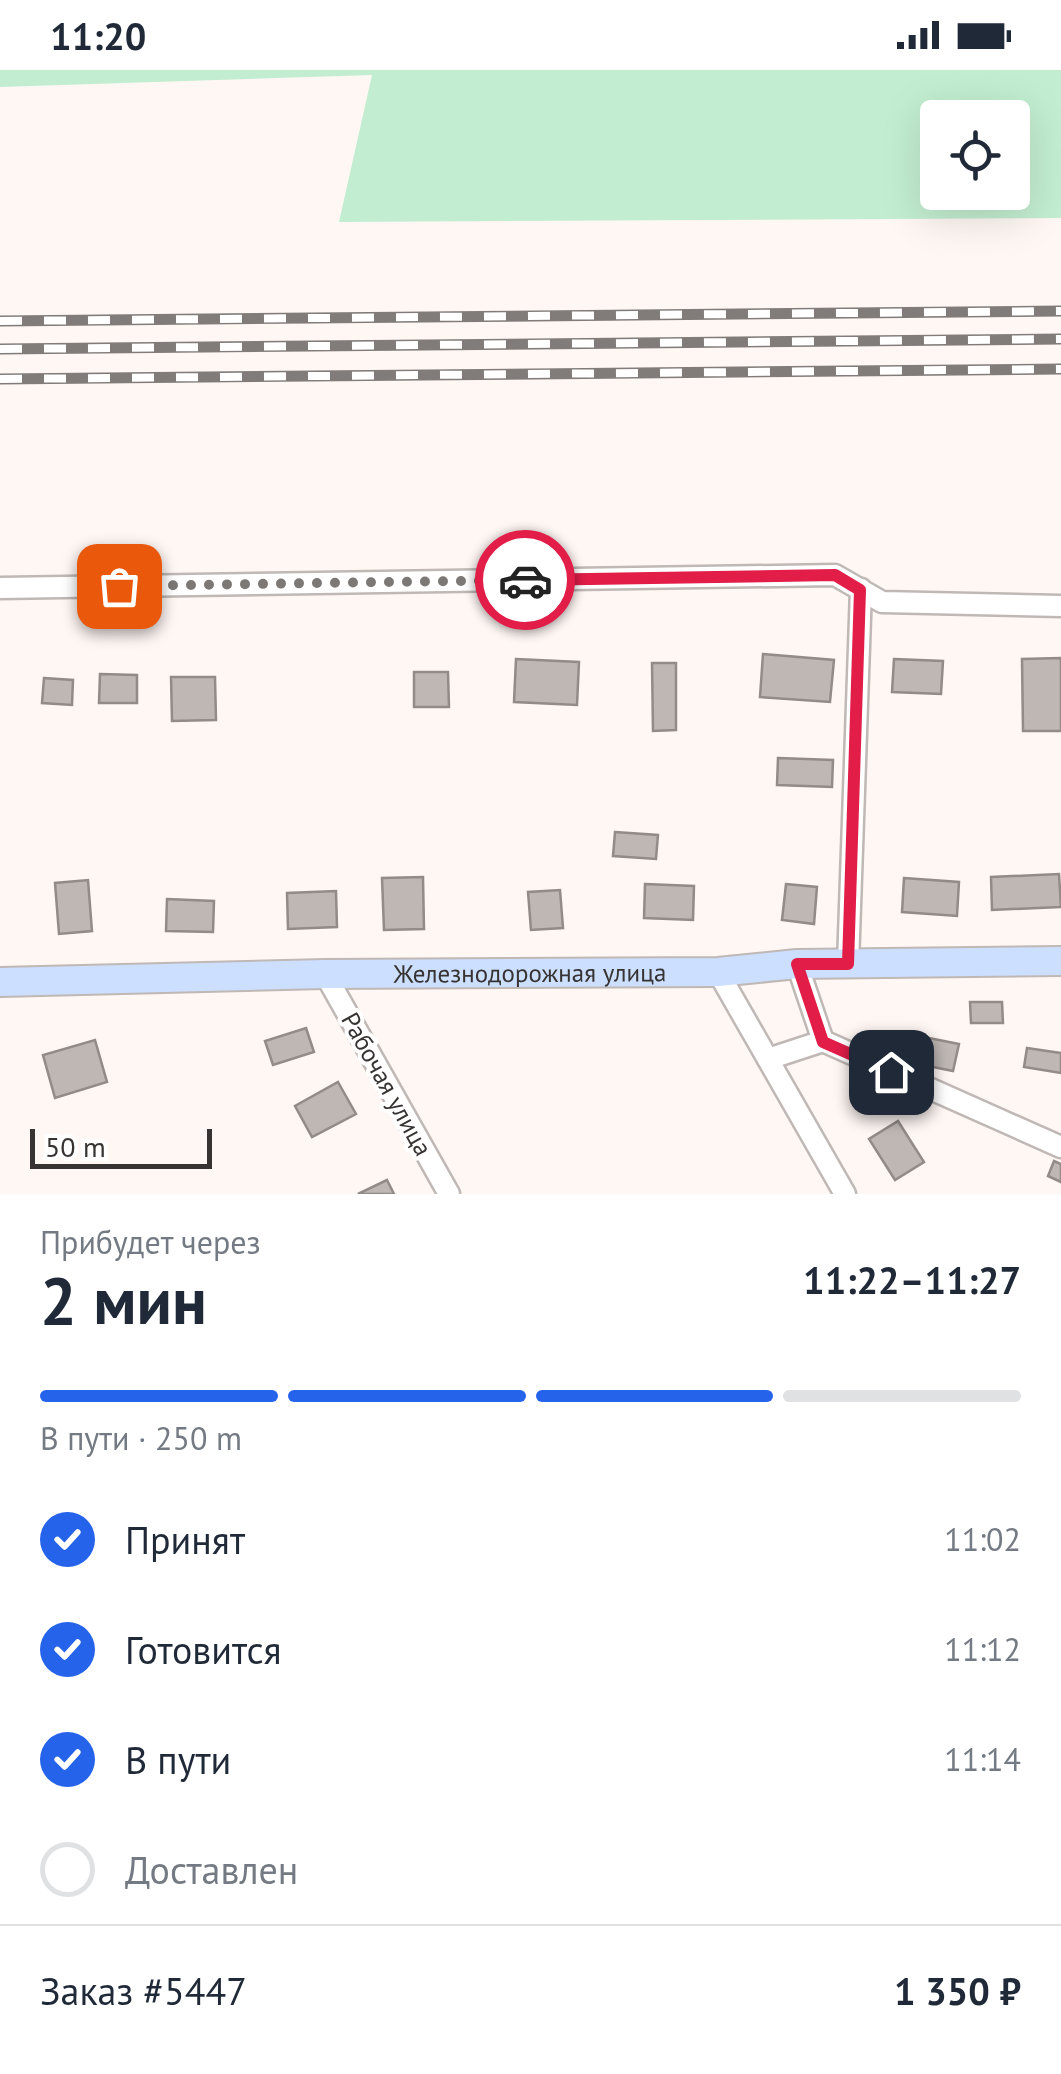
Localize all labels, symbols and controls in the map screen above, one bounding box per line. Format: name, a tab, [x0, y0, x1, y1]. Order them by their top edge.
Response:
text: 11:20	[50, 11, 146, 60]
map controls	[920, 100, 1030, 210]
button: locate	[920, 100, 1030, 210]
courier	[475, 530, 575, 630]
pin	[77, 544, 162, 629]
icon: car	[498, 553, 553, 608]
icon: bag	[92, 559, 147, 614]
street label: Железнодорожная улица	[392, 956, 666, 990]
street label: Рабочая улица	[334, 1007, 440, 1161]
pin	[849, 1030, 934, 1115]
icon: home	[864, 1045, 919, 1100]
scale bar	[30, 1124, 212, 1168]
text: 50 m	[45, 1128, 106, 1165]
text: Прибудет через	[40, 1221, 261, 1263]
text: 11:22–11:27	[803, 1255, 1021, 1304]
text: 2 мин	[40, 1258, 207, 1342]
text: В пути · 250 m	[40, 1417, 242, 1459]
icon: check	[40, 1512, 95, 1567]
text: Принят	[125, 1515, 245, 1564]
text: 11:02	[944, 1518, 1021, 1560]
icon: check	[40, 1622, 95, 1677]
text: Готовится	[125, 1625, 282, 1674]
text: 11:12	[944, 1628, 1021, 1670]
icon: check	[40, 1732, 95, 1787]
text: В пути	[125, 1735, 231, 1784]
text: 11:14	[944, 1738, 1021, 1780]
text: Доставлен	[125, 1845, 298, 1894]
text: Заказ #5447	[40, 1966, 247, 2015]
text: 1 350 ₽	[894, 1966, 1021, 2015]

